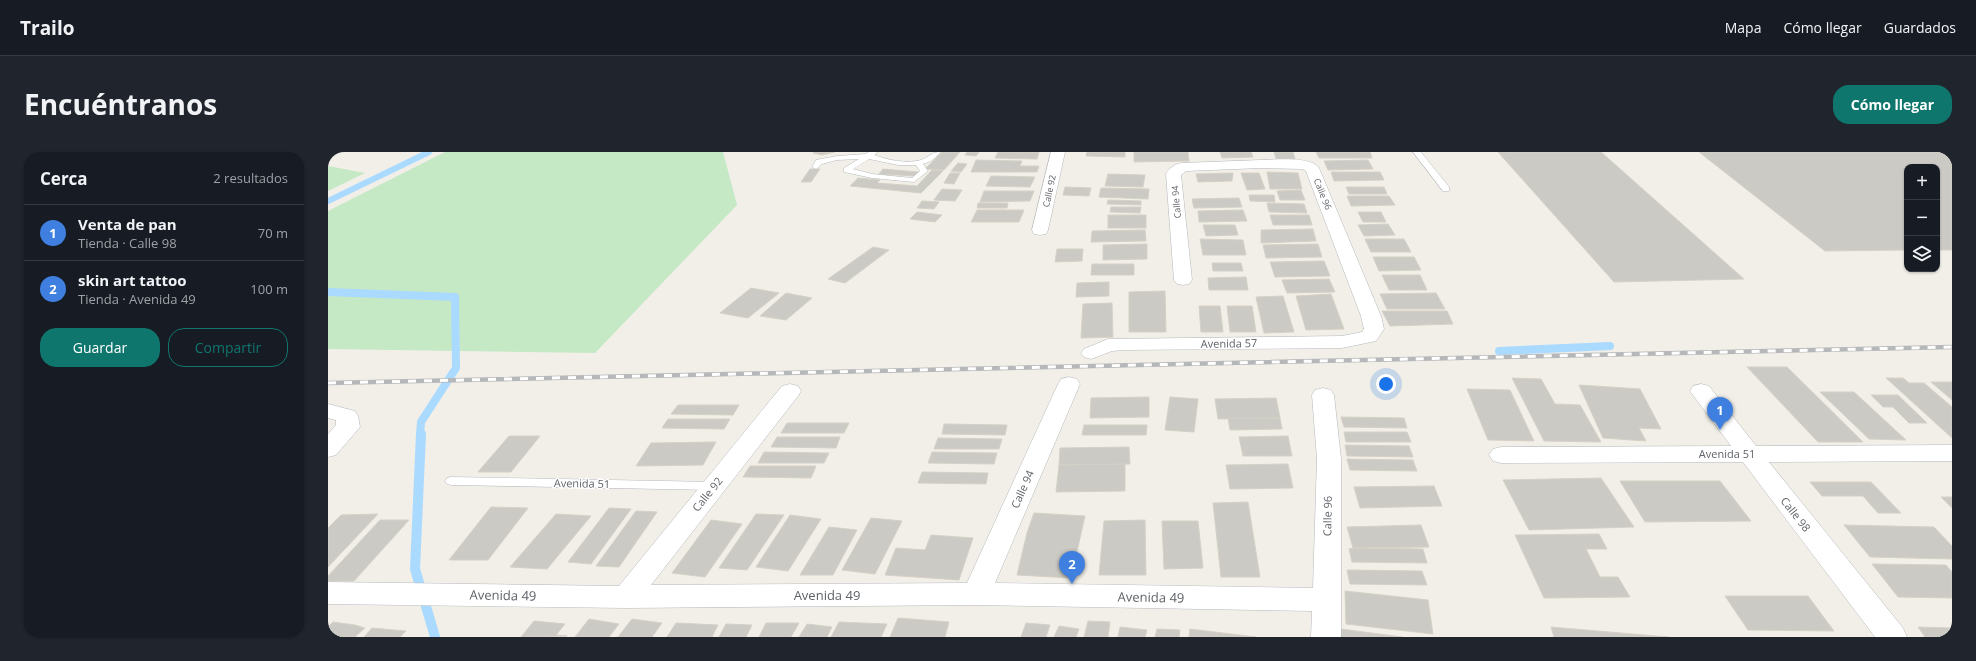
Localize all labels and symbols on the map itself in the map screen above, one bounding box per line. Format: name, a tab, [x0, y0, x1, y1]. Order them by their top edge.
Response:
street label: Calle 92	[1039, 174, 1059, 208]
street label: Calle 96	[1311, 176, 1335, 212]
street label: Calle 94	[1168, 185, 1184, 219]
street label: Avenida 57	[1201, 335, 1257, 351]
your location	[1376, 374, 1396, 394]
pin: 1	[1707, 397, 1733, 430]
street label: Avenida 51	[1699, 446, 1755, 461]
street label: Calle 94	[1007, 467, 1037, 510]
street label: Calle 92	[689, 474, 725, 514]
street label: Avenida 51	[554, 475, 610, 491]
street label: Calle 98	[1778, 494, 1814, 534]
street label: Calle 96	[1319, 496, 1335, 536]
pin: 2	[1059, 551, 1085, 584]
street label: Avenida 49	[469, 585, 537, 605]
street label: Avenida 49	[794, 586, 860, 604]
street label: Avenida 49	[1117, 587, 1185, 607]

